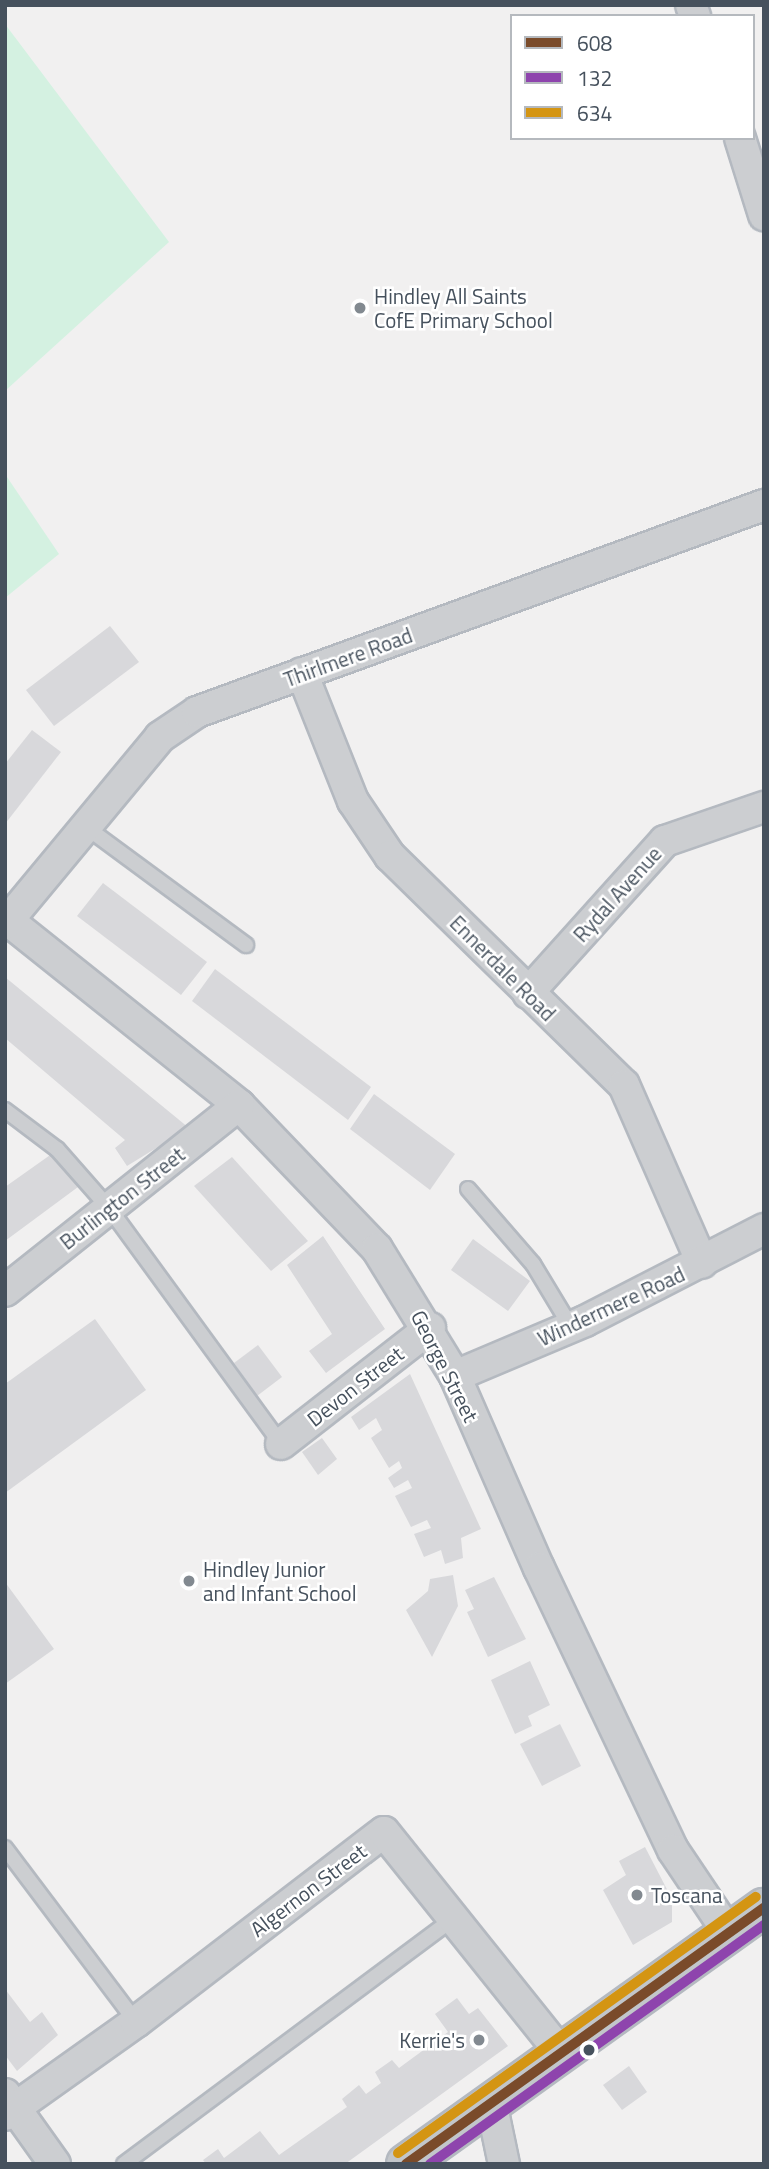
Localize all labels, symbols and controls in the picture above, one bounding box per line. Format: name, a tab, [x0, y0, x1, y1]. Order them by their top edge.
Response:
legend	[510, 14, 755, 140]
text: 608	[577, 27, 612, 59]
text: 132	[577, 62, 612, 94]
text: 634	[577, 97, 612, 129]
place label: Hindley All Saints CofE Primary School	[374, 283, 553, 333]
marker: Hindley All Saints CofE Primary School	[352, 300, 368, 316]
street label: Thirlmere Road	[280, 622, 416, 692]
street label: Rydal Avenue	[568, 841, 666, 947]
street label: Ennerdale Road	[445, 910, 561, 1026]
street label: Burlington Street	[55, 1141, 189, 1255]
street label: Windermere Road	[533, 1261, 689, 1351]
street label: George Street	[406, 1306, 484, 1426]
street label: Devon Street	[302, 1341, 408, 1431]
place label: Hindley Junior and Infant School	[203, 1556, 356, 1606]
marker: Hindley Junior and Infant School	[181, 1573, 197, 1589]
street label: Algernon Street	[245, 1838, 371, 1942]
place label: Toscana	[651, 1882, 722, 1908]
marker: Toscana	[629, 1887, 645, 1903]
place label: Kerrie's	[399, 2027, 465, 2053]
marker: Kerrie's	[471, 2032, 487, 2048]
unlabelled marker	[582, 2043, 596, 2057]

